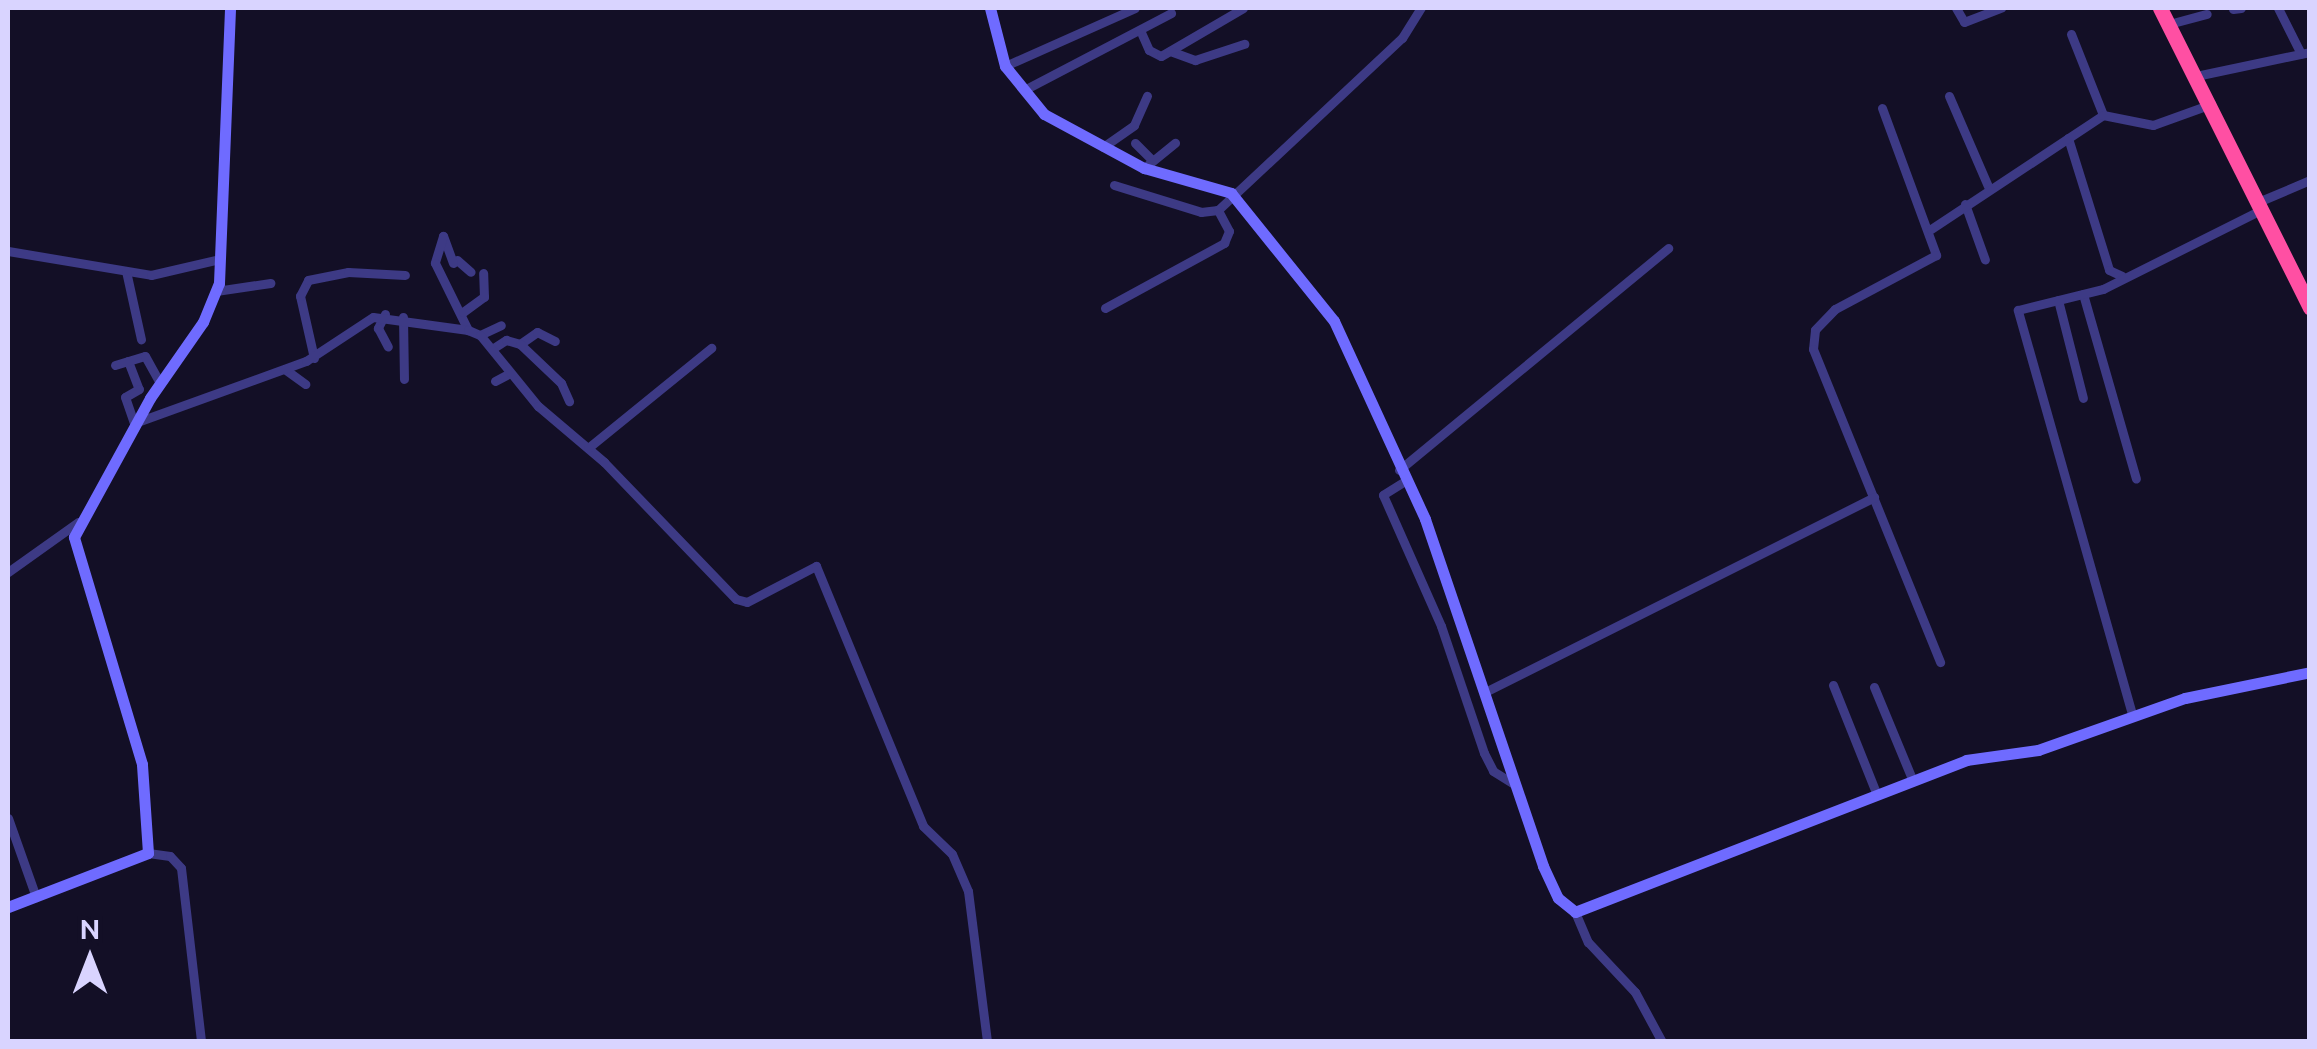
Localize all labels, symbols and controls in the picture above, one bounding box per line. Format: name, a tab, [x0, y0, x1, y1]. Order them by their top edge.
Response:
north arrow	[40, 909, 140, 1009]
text: N	[80, 913, 100, 944]

